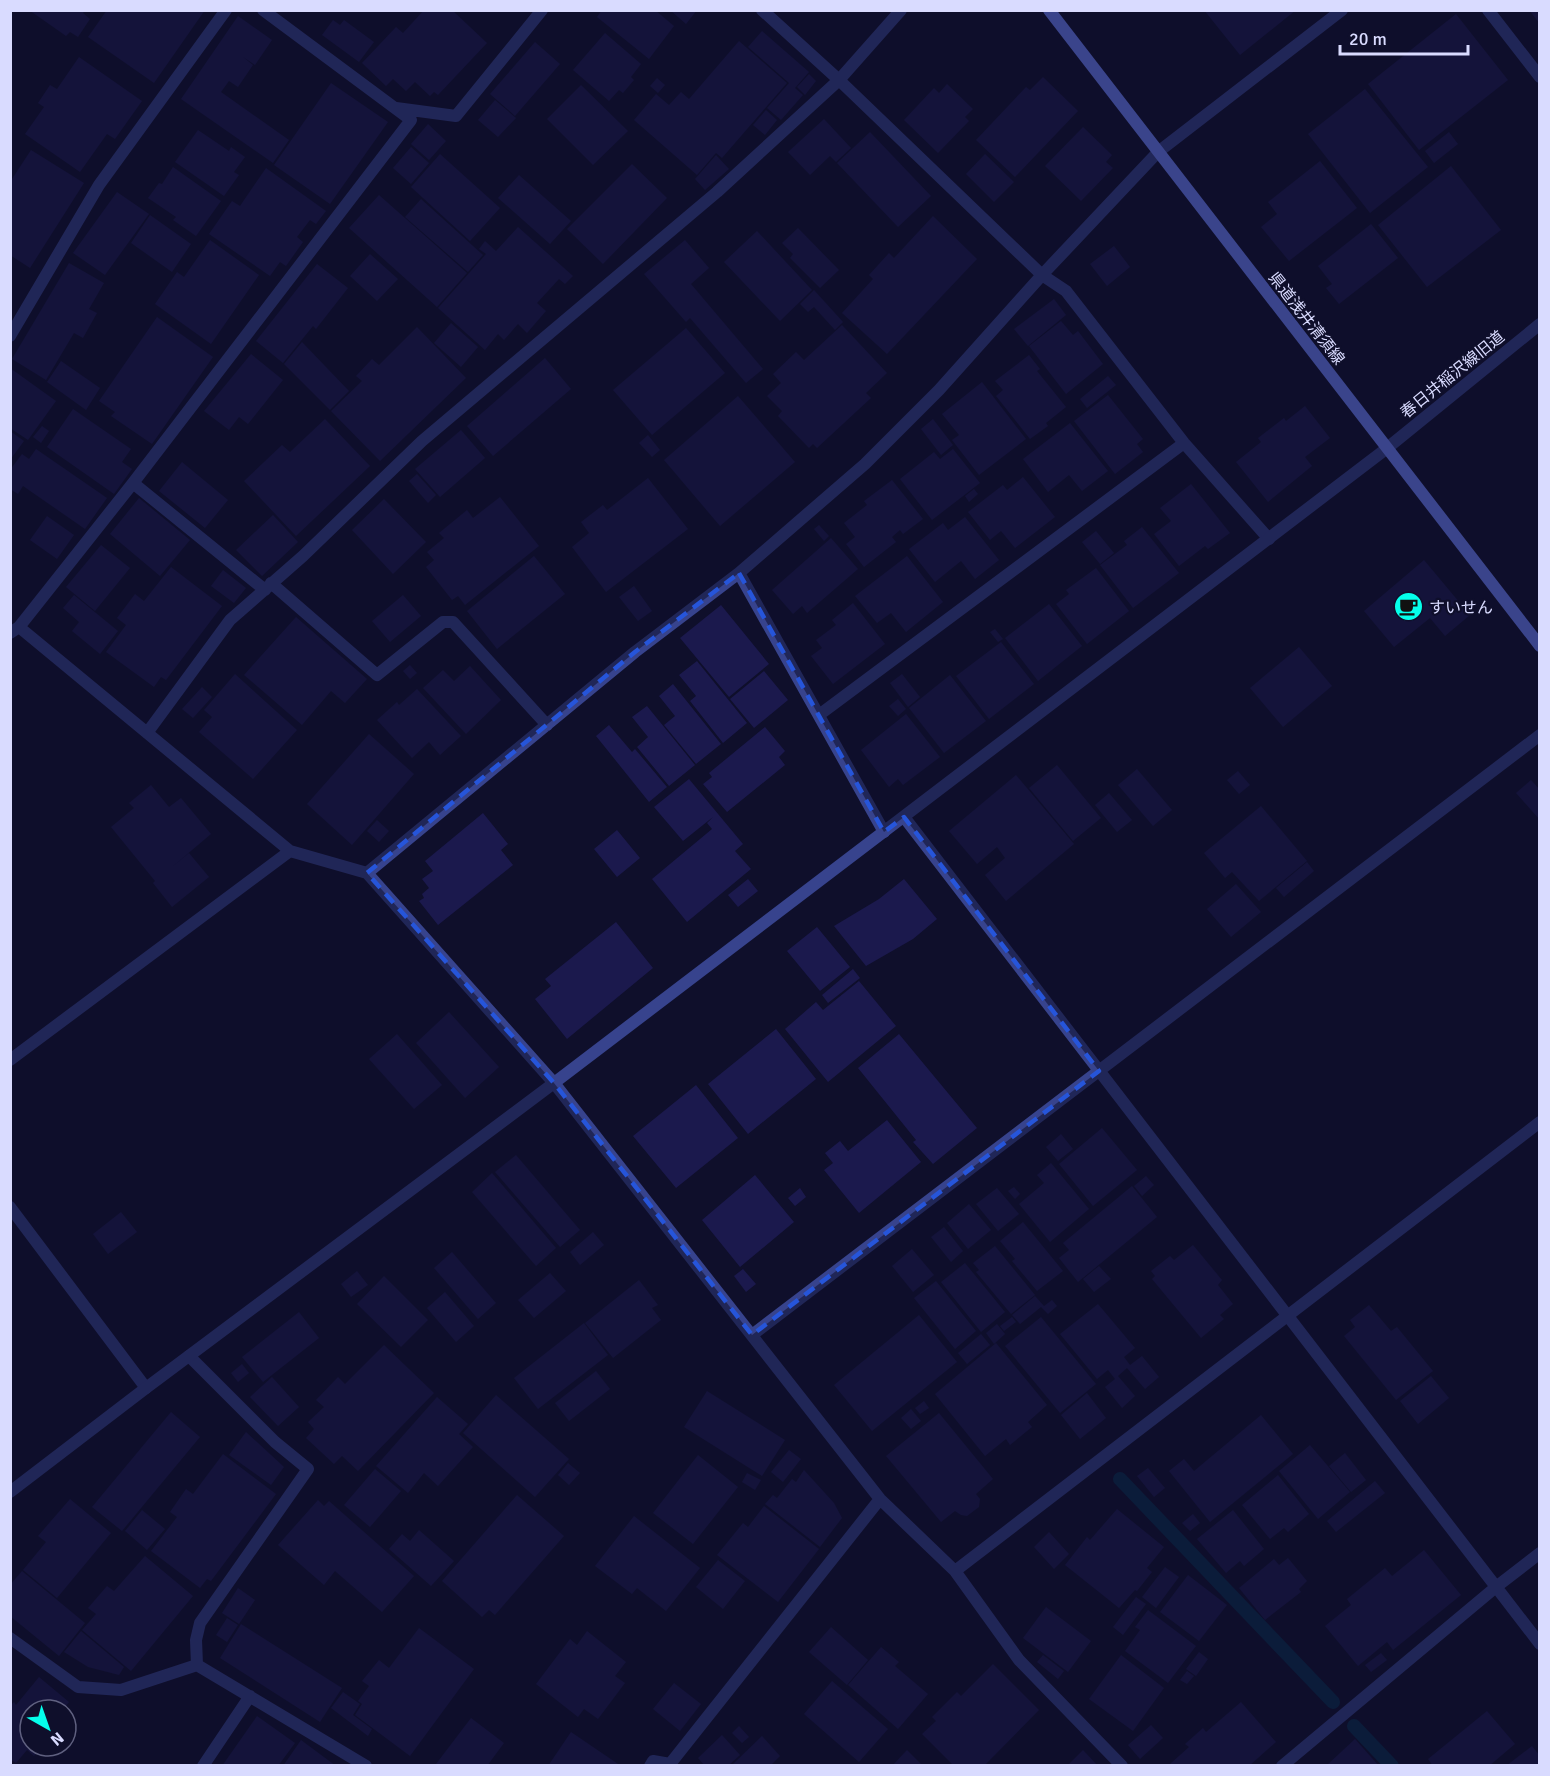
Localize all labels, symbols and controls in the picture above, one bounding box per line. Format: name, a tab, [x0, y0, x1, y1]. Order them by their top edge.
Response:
scale bar	[1340, 18, 1468, 56]
text: 20 m	[1349, 28, 1387, 50]
street label: 県道浅井清須線	[1264, 268, 1349, 369]
street label: 春日井稲沢線旧道	[1397, 327, 1509, 423]
cafe icon: すいせん	[1392, 591, 1424, 623]
place label: すいせん	[1429, 598, 1493, 618]
north arrow	[18, 1698, 78, 1758]
text: N	[46, 1727, 68, 1750]

